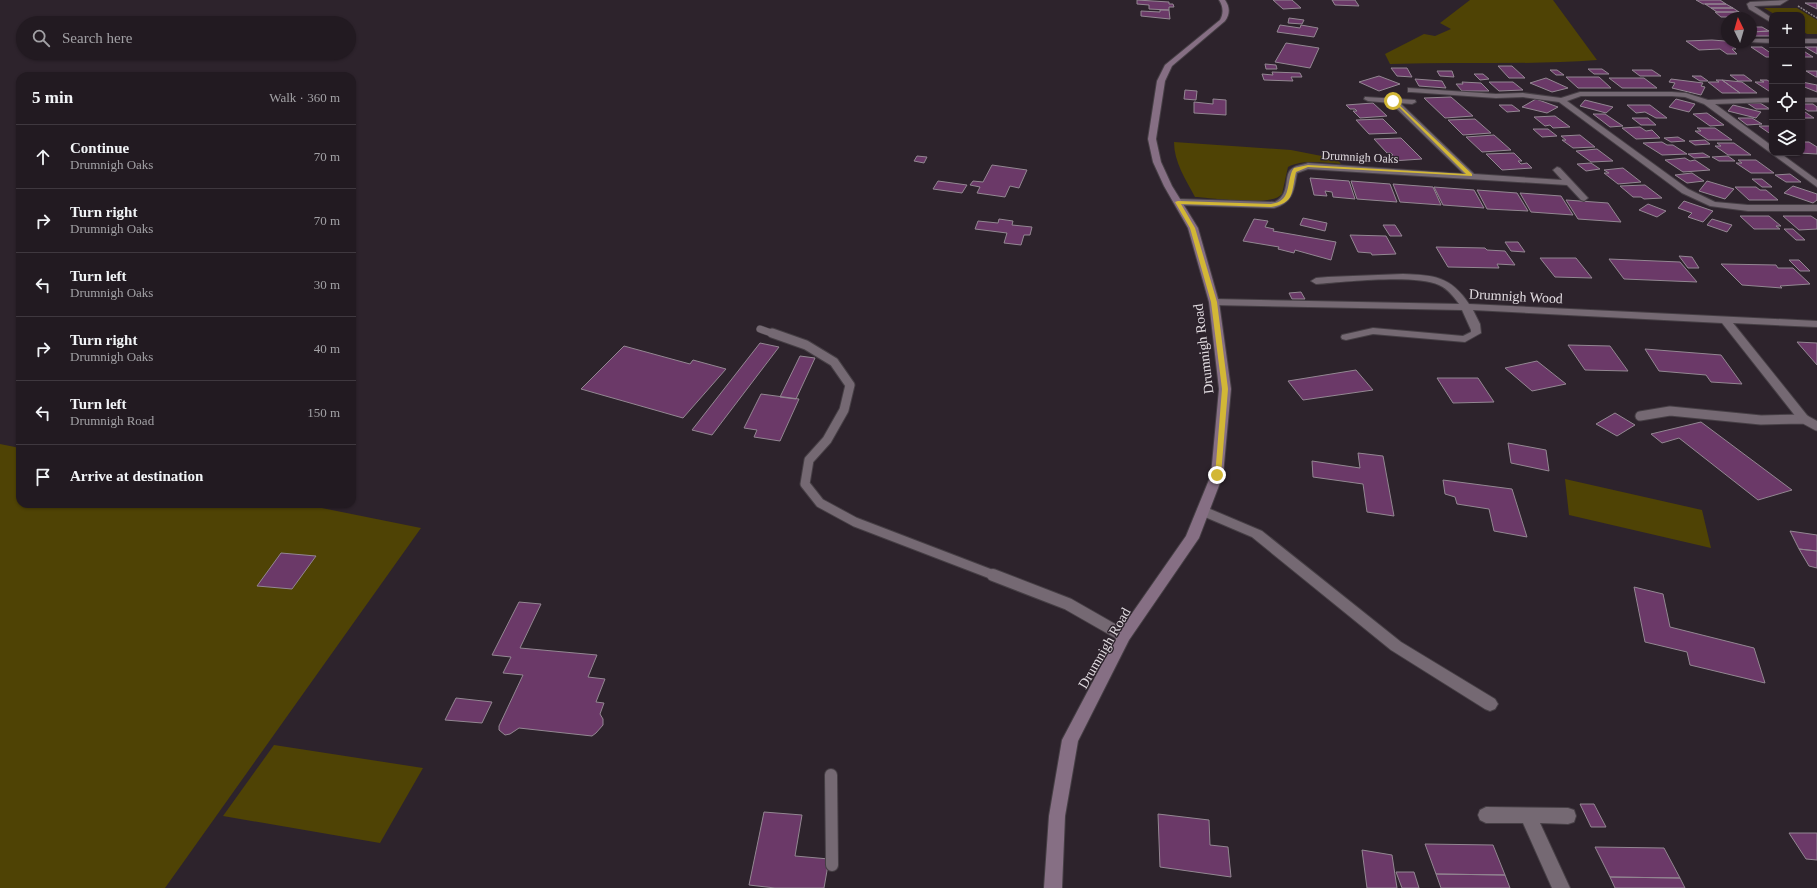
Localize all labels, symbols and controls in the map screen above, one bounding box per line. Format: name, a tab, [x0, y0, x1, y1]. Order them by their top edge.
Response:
north arrow	[1721, 12, 1757, 48]
map controls	[1769, 12, 1805, 156]
button: +	[1769, 12, 1805, 48]
search box	[16, 16, 356, 60]
icon: search	[30, 27, 52, 49]
text: Search here	[62, 30, 132, 46]
button: −	[1769, 48, 1805, 84]
button: locate	[1769, 84, 1805, 120]
text: 5 min	[32, 88, 73, 107]
text: Walk · 360 m	[269, 90, 340, 105]
route start	[1384, 92, 1402, 110]
button: layers	[1769, 120, 1805, 156]
text: Continue	[70, 140, 129, 156]
icon: ahead	[32, 146, 54, 168]
street label: Drumnigh Oaks	[1321, 148, 1399, 166]
text: 70 m	[314, 149, 340, 164]
text: Drumnigh Oaks	[70, 157, 153, 172]
text: Turn right	[70, 204, 137, 220]
icon: right	[32, 210, 54, 232]
text: 70 m	[314, 213, 340, 228]
text: Drumnigh Oaks	[70, 221, 153, 236]
text: Turn left	[70, 268, 127, 284]
icon: left	[32, 274, 54, 296]
text: 30 m	[314, 277, 340, 292]
text: Drumnigh Oaks	[70, 285, 153, 300]
street label: Drumnigh Wood	[1469, 287, 1563, 306]
street label: Drumnigh Road	[1191, 303, 1216, 395]
text: Turn right	[70, 332, 137, 348]
icon: right	[32, 338, 54, 360]
text: 40 m	[314, 341, 340, 356]
text: Drumnigh Oaks	[70, 349, 153, 364]
text: Turn left	[70, 396, 127, 412]
icon: left	[32, 402, 54, 424]
text: 150 m	[307, 405, 340, 420]
text: Drumnigh Road	[70, 413, 154, 428]
icon: arrive	[32, 466, 54, 488]
route end	[1208, 466, 1226, 484]
text: Arrive at destination	[70, 468, 203, 484]
street label: Drumnigh Road	[1075, 605, 1134, 691]

